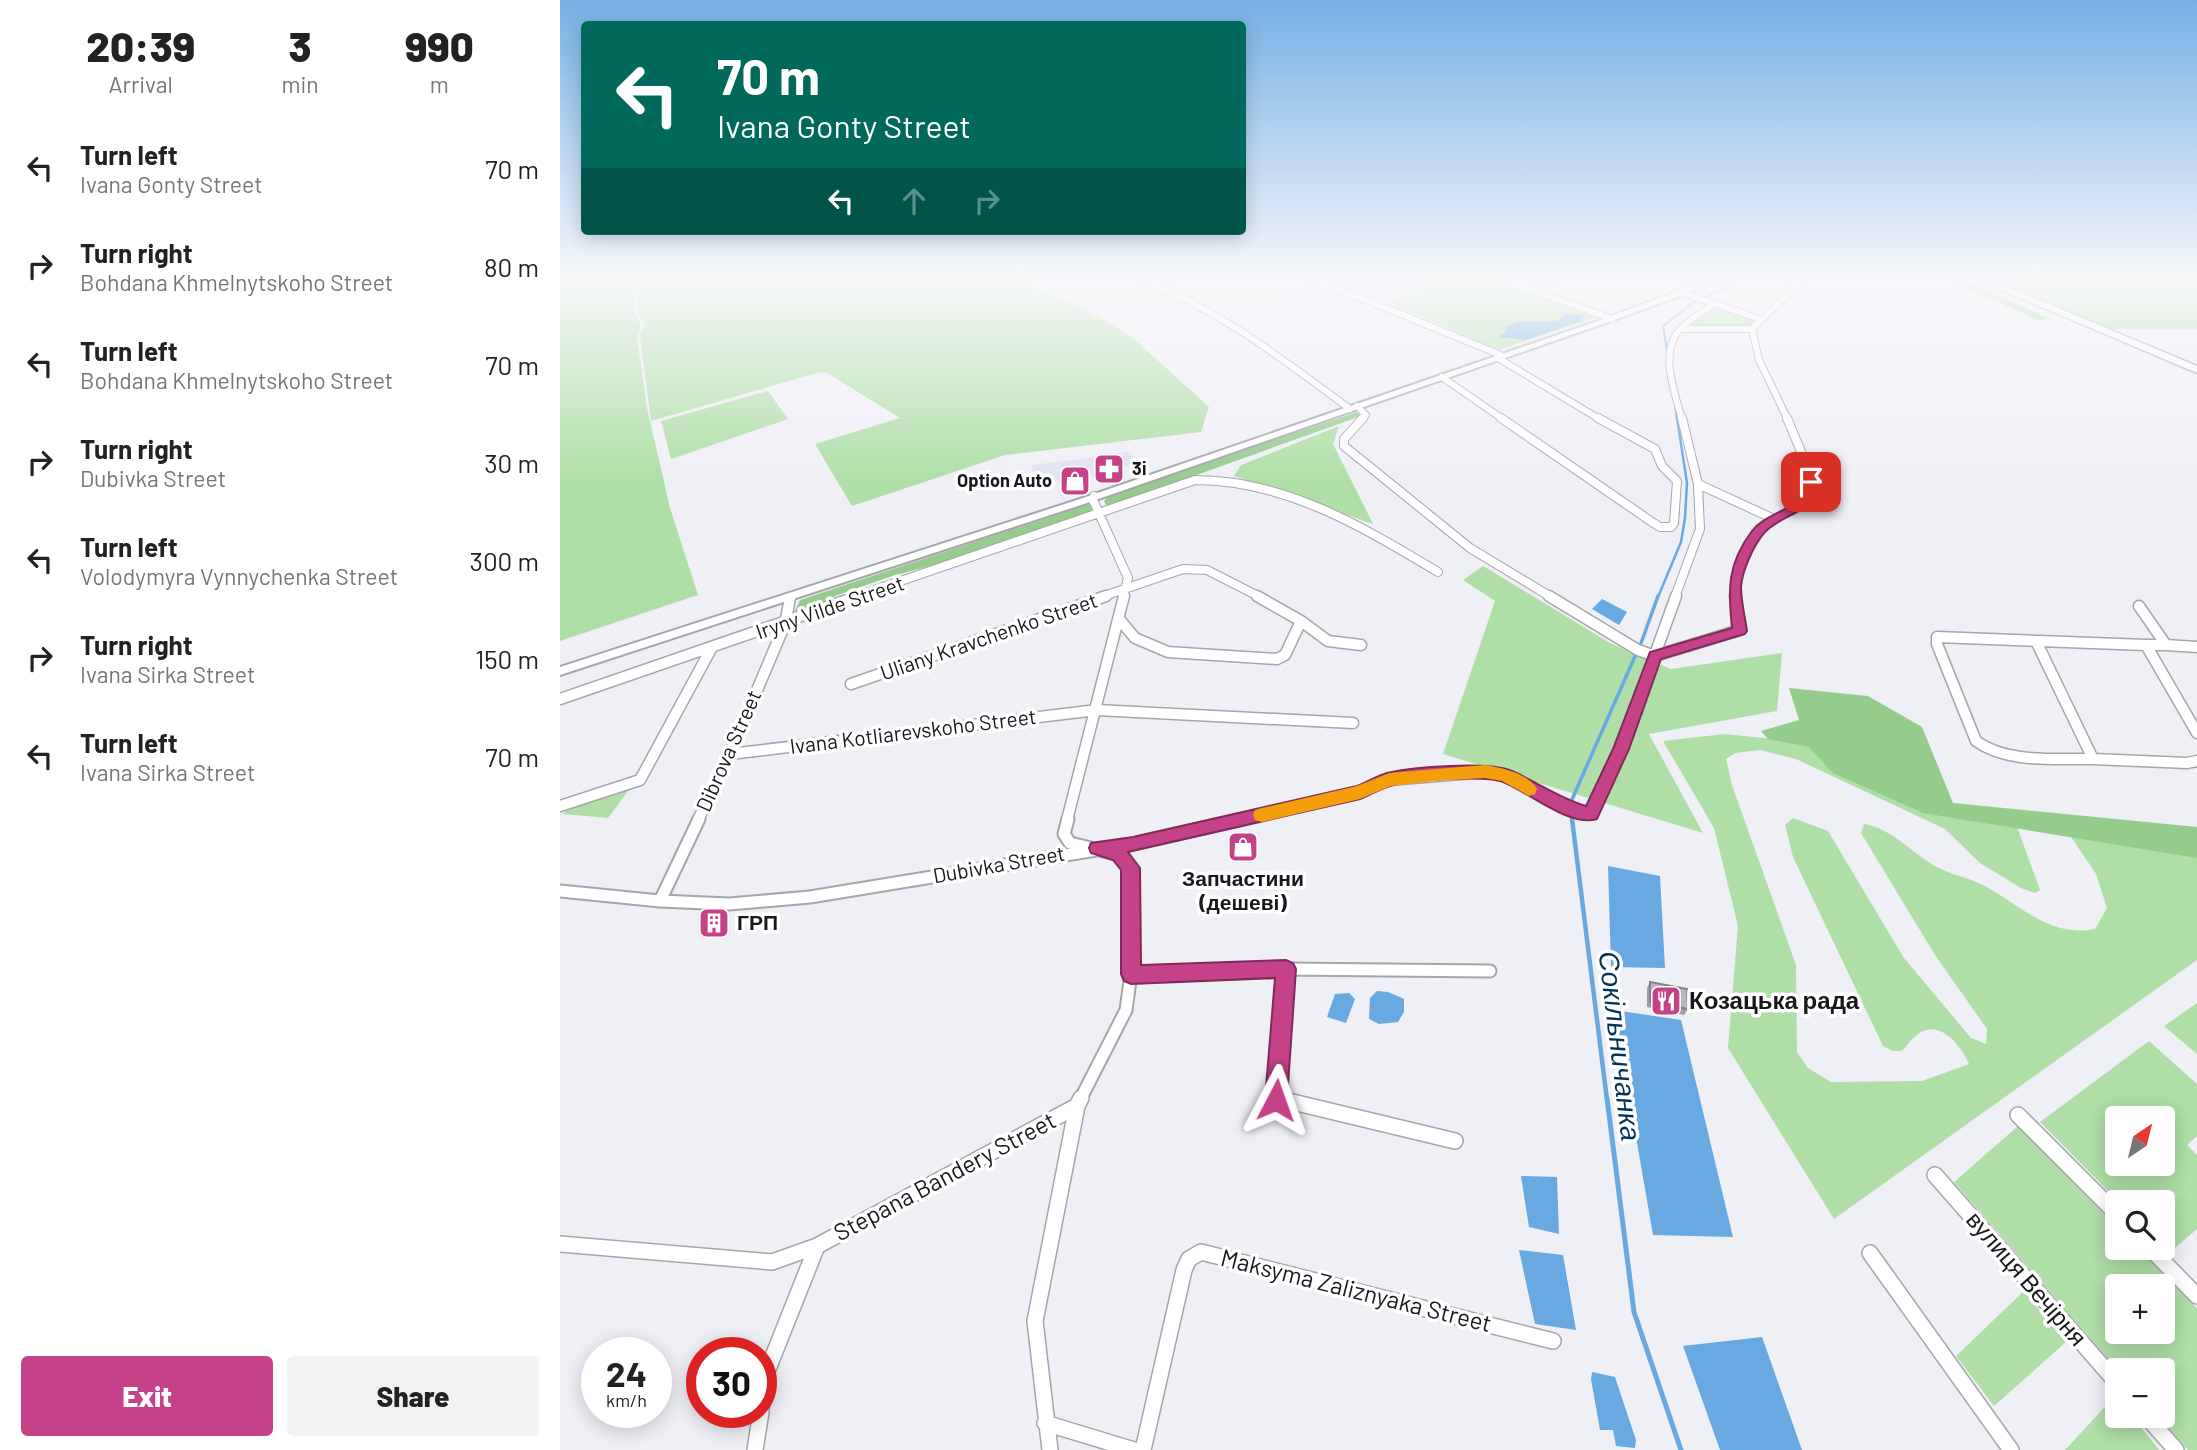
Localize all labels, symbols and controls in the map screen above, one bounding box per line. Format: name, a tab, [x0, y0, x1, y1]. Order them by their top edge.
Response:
text: 20:39	[86, 20, 195, 70]
text: 3	[289, 20, 312, 70]
text: 990	[405, 20, 474, 70]
text: 70 m	[717, 46, 820, 105]
icon: left	[602, 49, 693, 140]
text: Arrival	[109, 70, 173, 98]
text: min	[281, 70, 319, 98]
text: m	[430, 70, 449, 98]
text: Ivana Gonty Street	[717, 106, 971, 144]
text: Turn left	[80, 139, 178, 170]
icon: left	[21, 149, 59, 187]
text: 70 m	[485, 153, 539, 184]
text: Ivana Gonty Street	[80, 170, 263, 198]
icon: left	[822, 182, 860, 220]
icon: ahead	[895, 182, 933, 220]
icon: right	[968, 182, 1006, 220]
text: Turn right	[80, 237, 193, 268]
icon: right	[21, 247, 59, 285]
text: 80 m	[484, 251, 539, 282]
text: Bohdana Khmelnytskoho Street	[80, 268, 393, 296]
text: Turn left	[80, 335, 178, 366]
icon: left	[21, 345, 59, 383]
text: 70 m	[485, 349, 539, 380]
text: Bohdana Khmelnytskoho Street	[80, 366, 393, 394]
text: Turn right	[80, 433, 193, 464]
icon: right	[21, 443, 59, 481]
text: 30 m	[484, 447, 539, 478]
pharmacy icon: 3і	[1092, 452, 1126, 486]
pin	[1781, 452, 1841, 512]
place label: 3і	[1132, 457, 1147, 479]
icon: arrive	[1792, 463, 1830, 501]
text: Dubivka Street	[80, 464, 226, 492]
shop icon: Option Auto	[1058, 464, 1092, 498]
place label: Option Auto	[957, 469, 1052, 491]
text: Turn left	[80, 531, 178, 562]
icon: left	[21, 541, 59, 579]
text: 300 m	[470, 545, 539, 576]
text: Volodymyra Vynnychenka Street	[80, 562, 398, 590]
street label: Iryny Vilde Street	[752, 570, 907, 644]
street label: Uliany Kravchenko Street	[877, 587, 1100, 684]
text: Turn right	[80, 629, 193, 660]
icon: right	[21, 639, 59, 677]
text: 150 m	[475, 643, 539, 674]
text: Ivana Sirka Street	[80, 660, 255, 688]
street label: Dibrova Street	[690, 686, 766, 815]
street label: Ivana Kotliarevskoho Street	[788, 703, 1037, 758]
text: Turn left	[80, 727, 178, 758]
icon: left	[21, 737, 59, 775]
text: 70 m	[485, 741, 539, 772]
text: Ivana Sirka Street	[80, 758, 255, 786]
shop icon: Запчастини (дешеві)	[1226, 830, 1260, 864]
street label: Dubivka Street	[931, 840, 1067, 887]
place label: Запчастини (дешеві)	[1182, 865, 1304, 914]
building icon: ГРП	[697, 906, 731, 940]
place label: ГРП	[737, 909, 778, 934]
water label: Сокільничанка	[1592, 949, 1650, 1143]
restaurant icon: Козацька рада	[1649, 984, 1683, 1018]
place label: Козацька рада	[1689, 985, 1860, 1014]
position arrow	[1239, 1063, 1313, 1137]
street label: Stepana Bandery Street	[828, 1105, 1060, 1247]
north arrow	[2105, 1106, 2175, 1176]
map controls	[2105, 1106, 2175, 1428]
button: search	[2105, 1190, 2175, 1260]
street label: вулиця Вечірня	[1961, 1205, 2093, 1351]
street label: Maksyma Zaliznyaka Street	[1218, 1242, 1495, 1337]
button: +	[2105, 1274, 2175, 1344]
speed limit sign: 30	[686, 1337, 777, 1428]
text: 24	[606, 1352, 647, 1394]
button: Exit	[21, 1356, 273, 1436]
button: Share	[287, 1356, 539, 1436]
button: −	[2105, 1358, 2175, 1428]
text: km/h	[606, 1389, 647, 1411]

